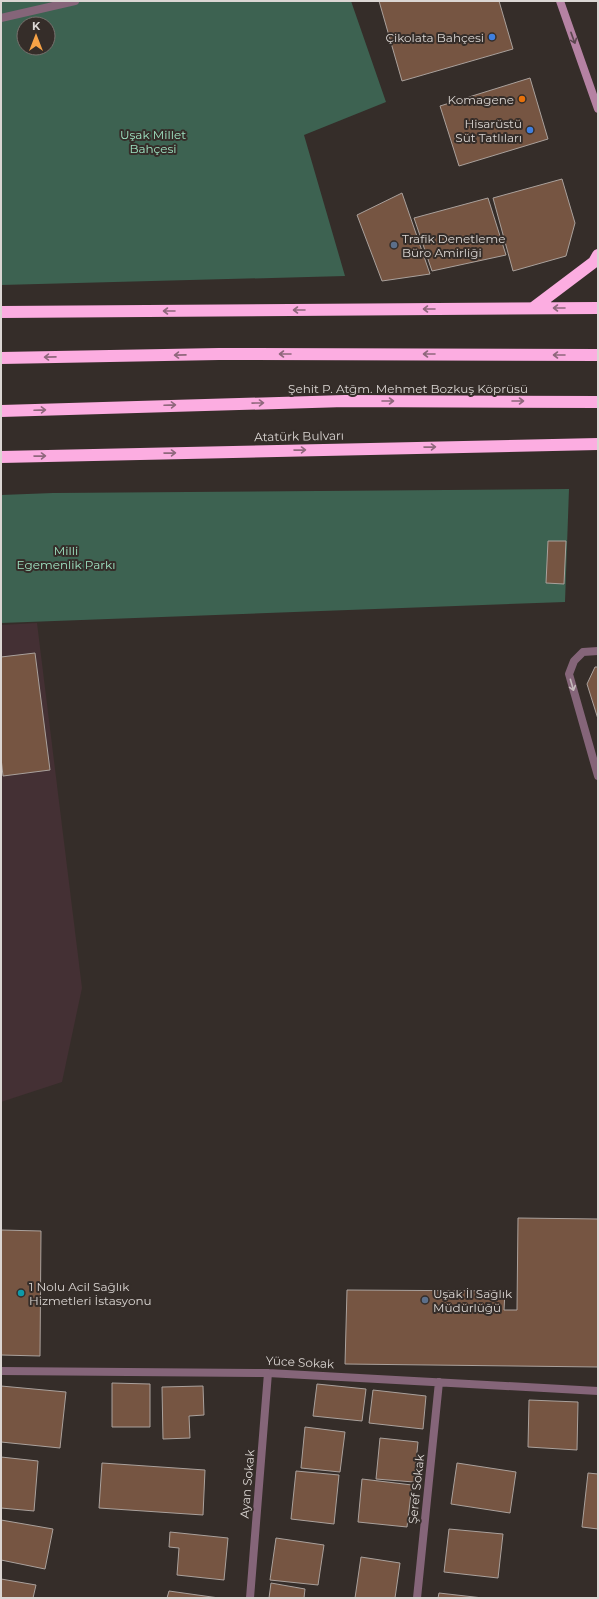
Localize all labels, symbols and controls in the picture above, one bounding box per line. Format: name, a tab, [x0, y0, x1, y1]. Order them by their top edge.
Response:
north arrow	[16, 16, 56, 56]
text: K	[32, 19, 41, 33]
place label: Çikolata Bahçesi	[385, 30, 484, 45]
one-way arrow	[570, 31, 577, 44]
marker: Çikolata Bahçesi	[487, 32, 497, 42]
place label: Komagene	[448, 92, 514, 107]
marker: Komagene	[517, 94, 527, 104]
place label: Hisarüstü Süt Tatlıları	[455, 116, 522, 145]
marker: Hisarüstü Süt Tatlıları	[525, 125, 535, 135]
park label: Uşak Millet Bahçesi	[120, 127, 186, 156]
place label: Trafik Denetleme Büro Amirliği	[402, 231, 506, 260]
marker: Trafik Denetleme Büro Amirliği	[389, 240, 399, 250]
one-way arrow	[553, 304, 566, 312]
one-way arrow	[423, 305, 436, 313]
one-way arrow	[293, 306, 306, 314]
one-way arrow	[163, 307, 176, 315]
one-way arrow	[279, 350, 292, 358]
one-way arrow	[423, 350, 436, 358]
one-way arrow	[174, 351, 187, 358]
one-way arrow	[553, 351, 566, 359]
one-way arrow	[44, 353, 57, 361]
street label: Şehit P. Atğm. Mehmet Bozkuş Köprüsü	[288, 381, 528, 396]
one-way arrow	[381, 397, 394, 405]
one-way arrow	[511, 397, 524, 405]
one-way arrow	[251, 399, 264, 407]
one-way arrow	[163, 401, 176, 409]
one-way arrow	[33, 406, 46, 413]
street label: Atatürk Bulvarı	[254, 428, 344, 444]
one-way arrow	[423, 443, 436, 451]
one-way arrow	[293, 446, 306, 454]
one-way arrow	[163, 449, 176, 457]
one-way arrow	[33, 452, 46, 460]
park label: Milli Egemenlik Parkı	[17, 543, 115, 572]
one-way arrow	[569, 678, 576, 691]
place label: 1 Nolu Acil Sağlık Hizmetleri İstasyonu	[29, 1279, 152, 1308]
place label: Uşak İl Sağlık Müdürlüğü	[433, 1286, 513, 1315]
marker: 1 Nolu Acil Sağlık Hizmetleri İstasyonu	[16, 1288, 26, 1298]
marker: Uşak İl Sağlık Müdürlüğü	[420, 1295, 430, 1305]
street label: Yüce Sokak	[265, 1353, 335, 1371]
street label: Ayan Sokak	[237, 1448, 258, 1519]
street label: Şeref Sokak	[405, 1453, 427, 1525]

